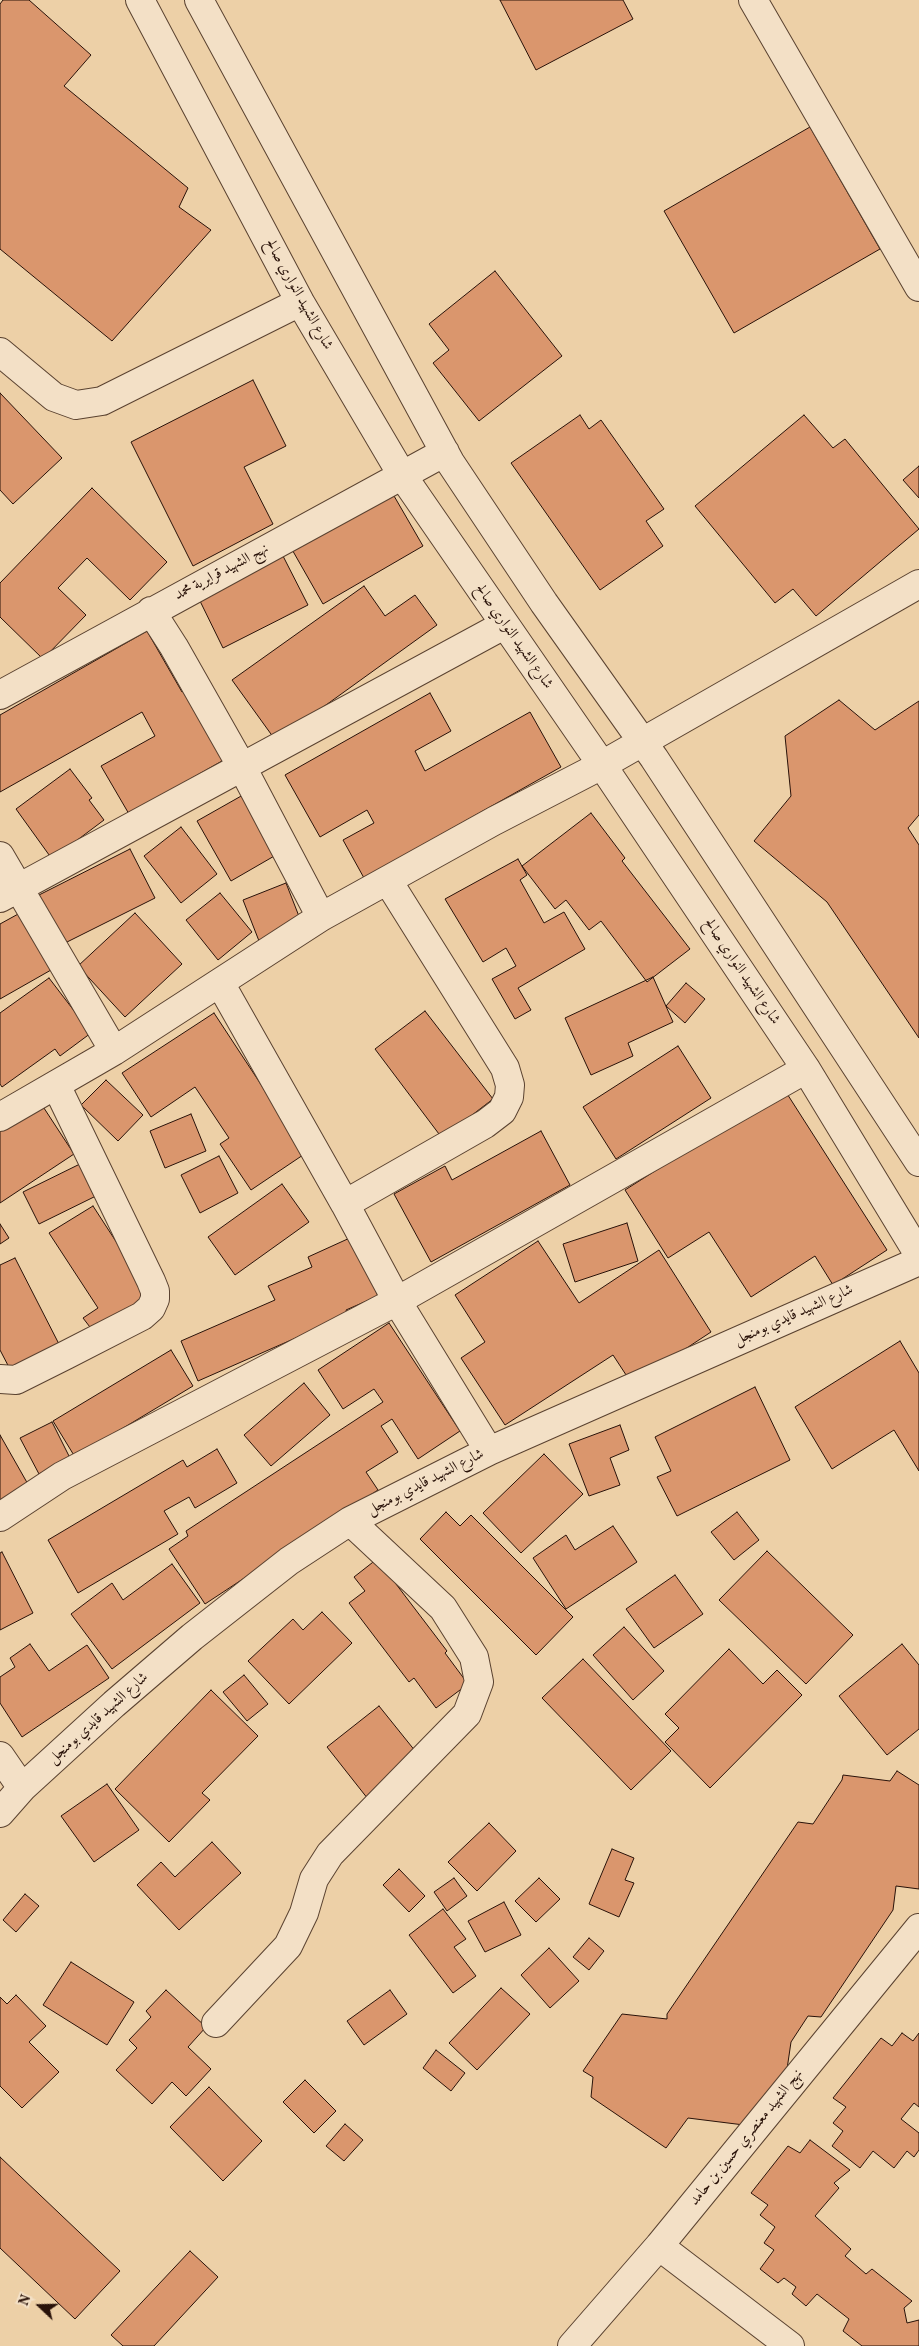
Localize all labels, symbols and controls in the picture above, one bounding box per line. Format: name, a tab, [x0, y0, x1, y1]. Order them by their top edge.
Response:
street label: شارع الشهيد النواري صالح	[260, 236, 336, 354]
street label: نهج الشهيد قرايرية محمد	[172, 541, 272, 605]
street label: شارع الشهيد النواري صالح	[470, 581, 556, 693]
street label: شارع الشهيد النواري صالح	[699, 916, 783, 1028]
street label: شارع الشهيد قايدي بومنجل	[732, 1282, 856, 1350]
street label: شارع الشهيد قايدي بومنجل	[365, 1446, 487, 1520]
street label: شارع الشهيد قايدي بومنجل	[45, 1669, 153, 1769]
street label: نهج الشهيد معنصري حسين بن حامد	[686, 2066, 808, 2210]
north arrow	[15, 2281, 65, 2331]
text: N	[15, 2292, 36, 2309]

